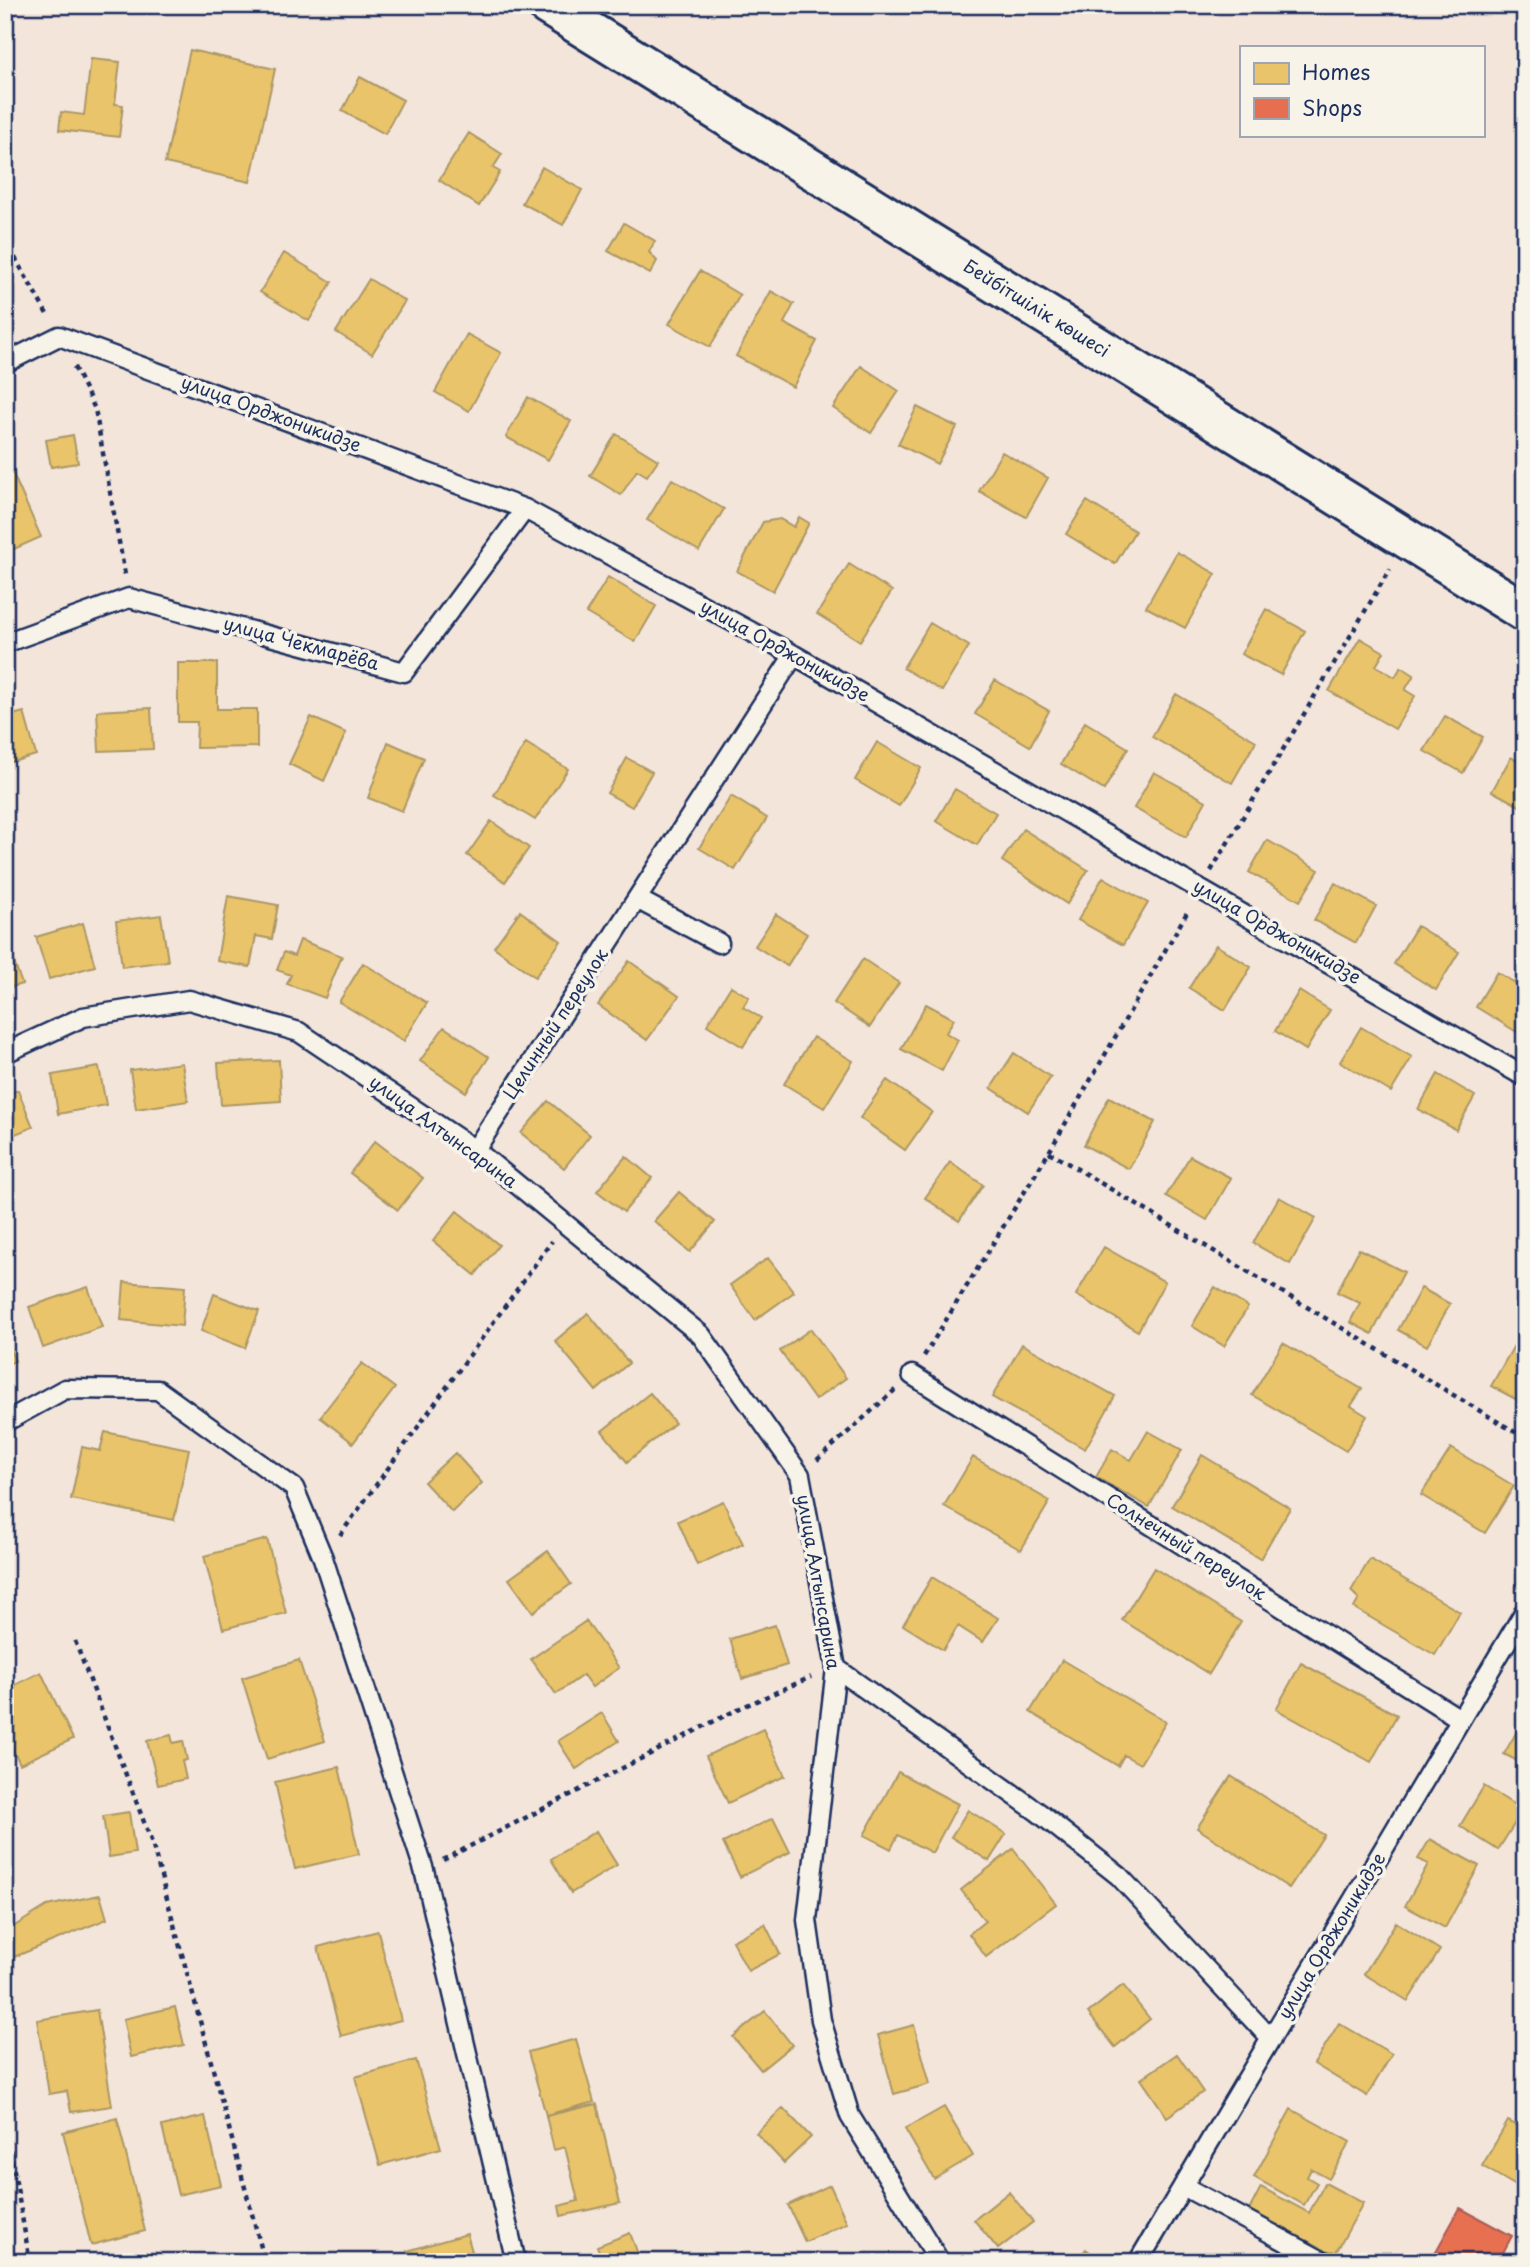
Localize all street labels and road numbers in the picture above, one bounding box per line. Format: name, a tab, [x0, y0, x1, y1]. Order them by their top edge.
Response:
street label: Бейбітшілік көшесі	[959, 252, 1115, 363]
street label: улица Орджоникидзе	[178, 367, 366, 458]
street label: улица Орджоникидзе	[696, 592, 876, 708]
street label: улица Чекмарёва	[221, 609, 383, 677]
street label: улица Орджоникидзе	[1189, 872, 1367, 990]
street label: Целинный переулок	[496, 942, 614, 1104]
street label: улица Алтынсарина	[364, 1068, 524, 1194]
street label: Солнечный переулок	[1102, 1485, 1272, 1606]
street label: улица Алтынсарина	[791, 1492, 848, 1672]
street label: улица Орджоникидзе	[1270, 1847, 1391, 2024]

